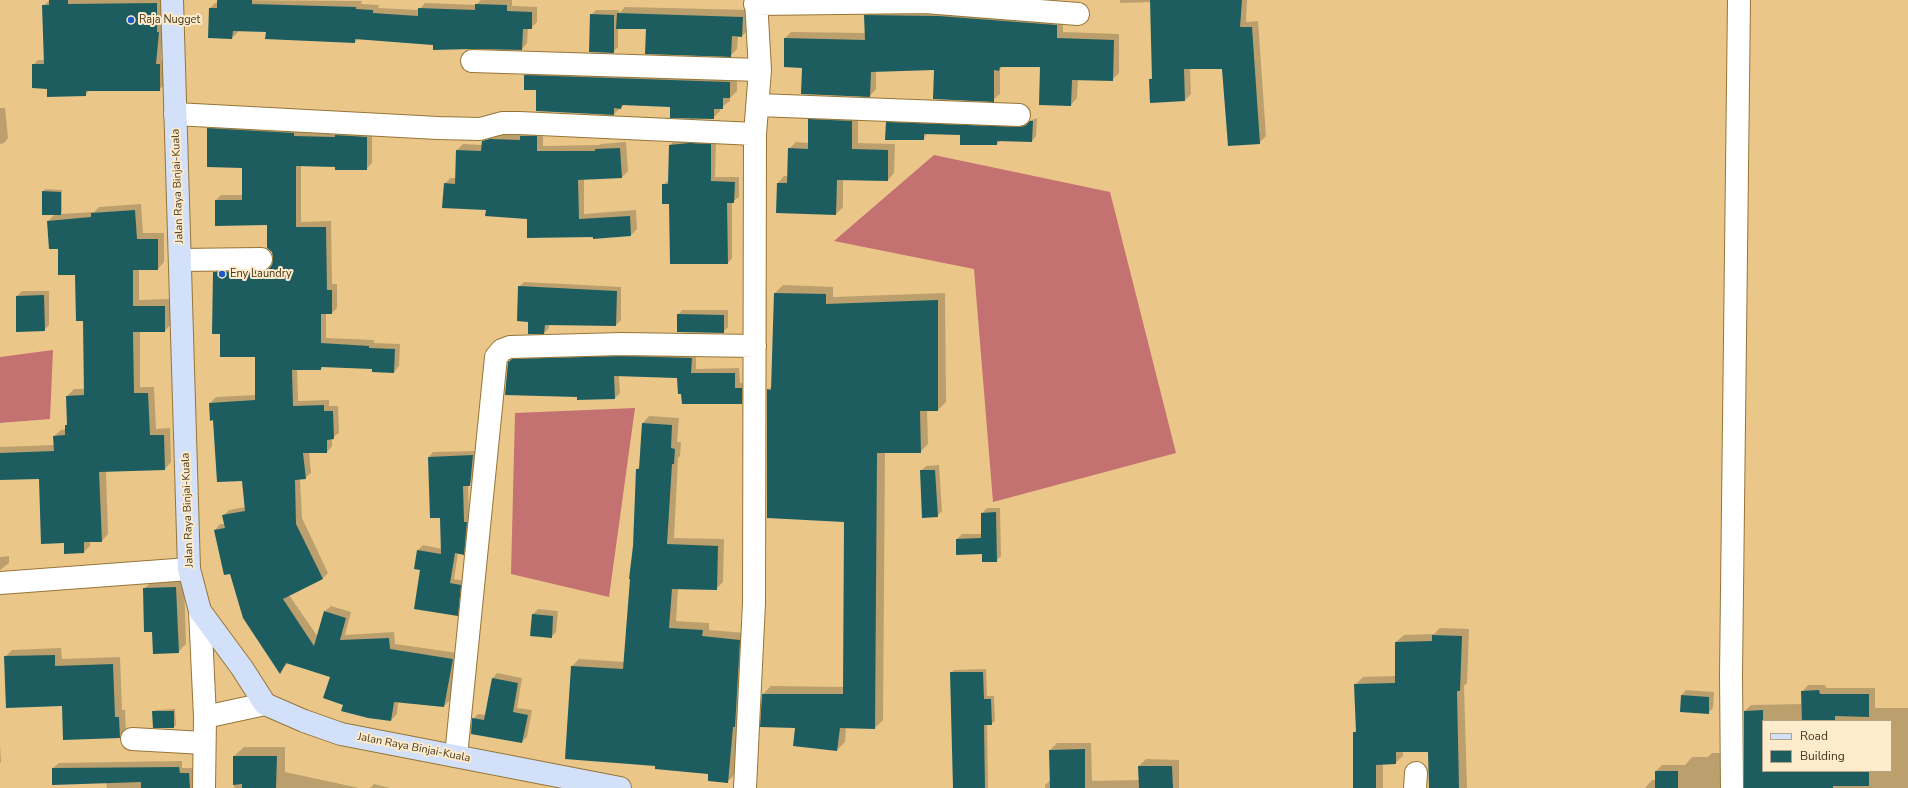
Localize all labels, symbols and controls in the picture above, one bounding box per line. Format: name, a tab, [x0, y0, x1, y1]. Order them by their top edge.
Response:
place label: Raja Nugget	[139, 13, 200, 27]
marker: Raja Nugget	[126, 15, 136, 25]
street label: Jalan Raya Binjai-Kuala	[169, 129, 187, 243]
place label: Eny Laundry	[230, 267, 292, 281]
marker: Eny Laundry	[217, 269, 227, 279]
street label: Jalan Raya Binjai-Kuala	[179, 453, 197, 567]
legend	[1762, 720, 1892, 772]
text: Road	[1800, 728, 1828, 744]
street label: Jalan Raya Binjai-Kuala	[356, 731, 472, 765]
text: Building	[1800, 748, 1845, 764]

